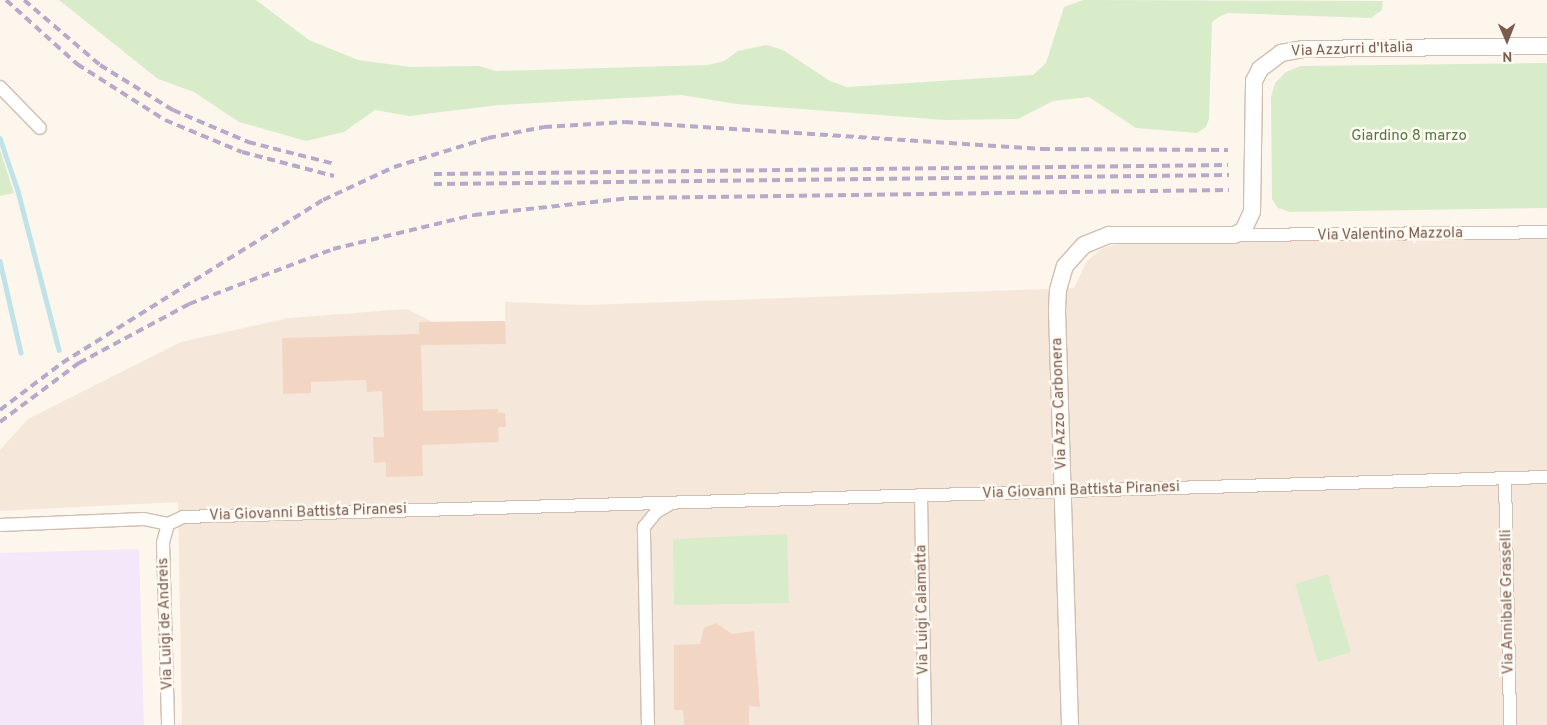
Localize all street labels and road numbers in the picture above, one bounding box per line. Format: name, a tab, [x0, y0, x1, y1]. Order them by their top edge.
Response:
street label: Via Azzurri d'Italia	[1290, 39, 1414, 61]
street label: Via Valentino Mazzola	[1317, 225, 1463, 245]
street label: Via Azzo Carbonera	[1049, 337, 1071, 471]
street label: Via Giovanni Battista Piranesi	[982, 479, 1180, 503]
street label: Via Giovanni Battista Piranesi	[209, 501, 407, 525]
street label: Via Annibale Grasselli	[1498, 529, 1518, 675]
street label: Via Luigi Calamatta	[913, 545, 933, 675]
street label: Via Luigi de Andreis	[155, 557, 177, 691]

